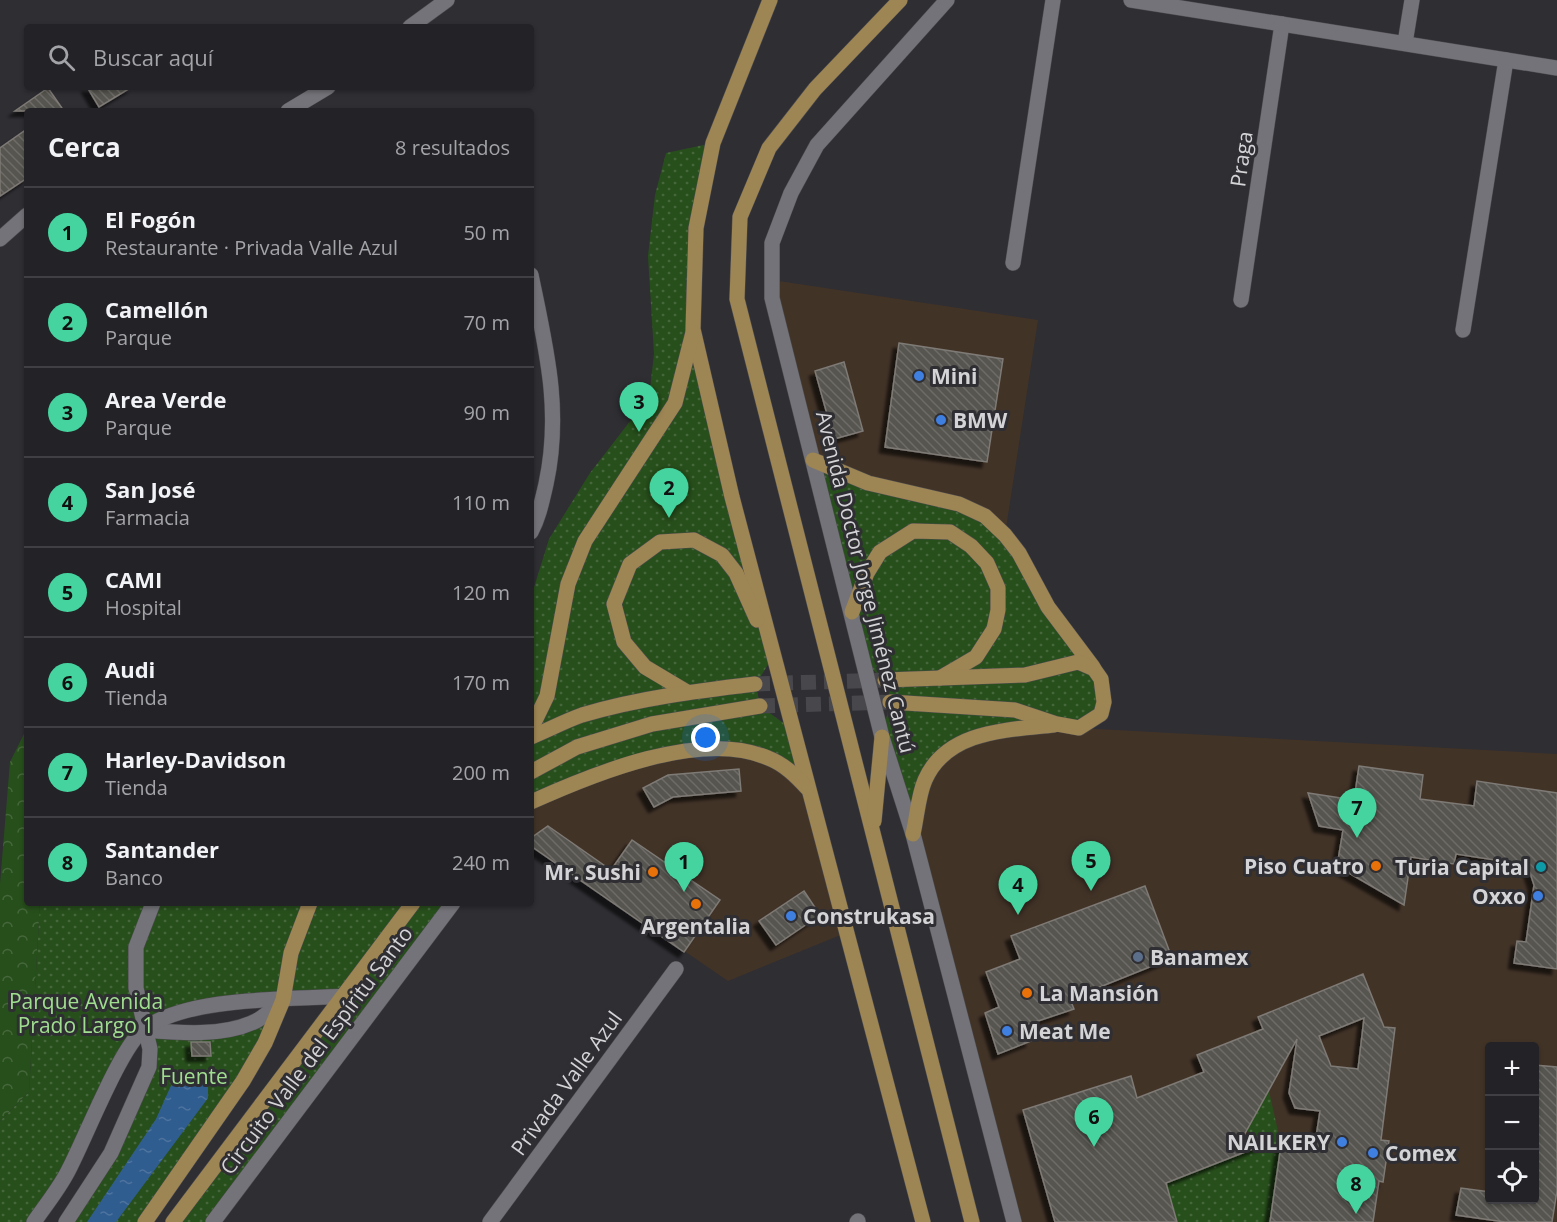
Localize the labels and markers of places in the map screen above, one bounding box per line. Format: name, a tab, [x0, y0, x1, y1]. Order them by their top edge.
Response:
place label: Mini	[931, 362, 977, 390]
marker: Mini	[912, 369, 926, 383]
pin: 3	[620, 382, 658, 432]
place label: BMW	[953, 406, 1008, 434]
marker: BMW	[934, 413, 948, 427]
pin: 2	[650, 468, 688, 518]
pin: 7	[1338, 788, 1376, 838]
pin: 1	[664, 842, 704, 892]
pin: 5	[1072, 842, 1110, 891]
place label: Piso Cuatro	[1244, 852, 1364, 880]
place label: Turia Capital	[1395, 853, 1529, 881]
place label: Mr. Sushi	[544, 858, 641, 886]
marker: Piso Cuatro	[1369, 859, 1383, 873]
marker: Turia Capital	[1534, 860, 1548, 874]
marker: Mr. Sushi	[646, 865, 660, 879]
pin: 4	[998, 866, 1038, 915]
place label: Oxxo	[1472, 882, 1526, 910]
marker: Oxxo	[1531, 889, 1545, 903]
marker: Argentalia	[689, 897, 703, 911]
place label: Construkasa	[803, 902, 935, 930]
marker: Construkasa	[784, 909, 798, 923]
place label: Argentalia	[641, 912, 751, 940]
place label: Banamex	[1150, 943, 1249, 971]
marker: Banamex	[1131, 950, 1145, 964]
place label: La Mansión	[1039, 979, 1159, 1007]
marker: La Mansión	[1020, 986, 1034, 1000]
place label: Meat Me	[1019, 1017, 1111, 1045]
marker: Meat Me	[1000, 1024, 1014, 1038]
pin: 6	[1074, 1098, 1114, 1147]
place label: NAILKERY	[1227, 1128, 1331, 1156]
marker: NAILKERY	[1335, 1135, 1349, 1149]
place label: Comex	[1385, 1139, 1457, 1167]
marker: Comex	[1366, 1146, 1380, 1160]
pin: 8	[1336, 1164, 1376, 1214]

